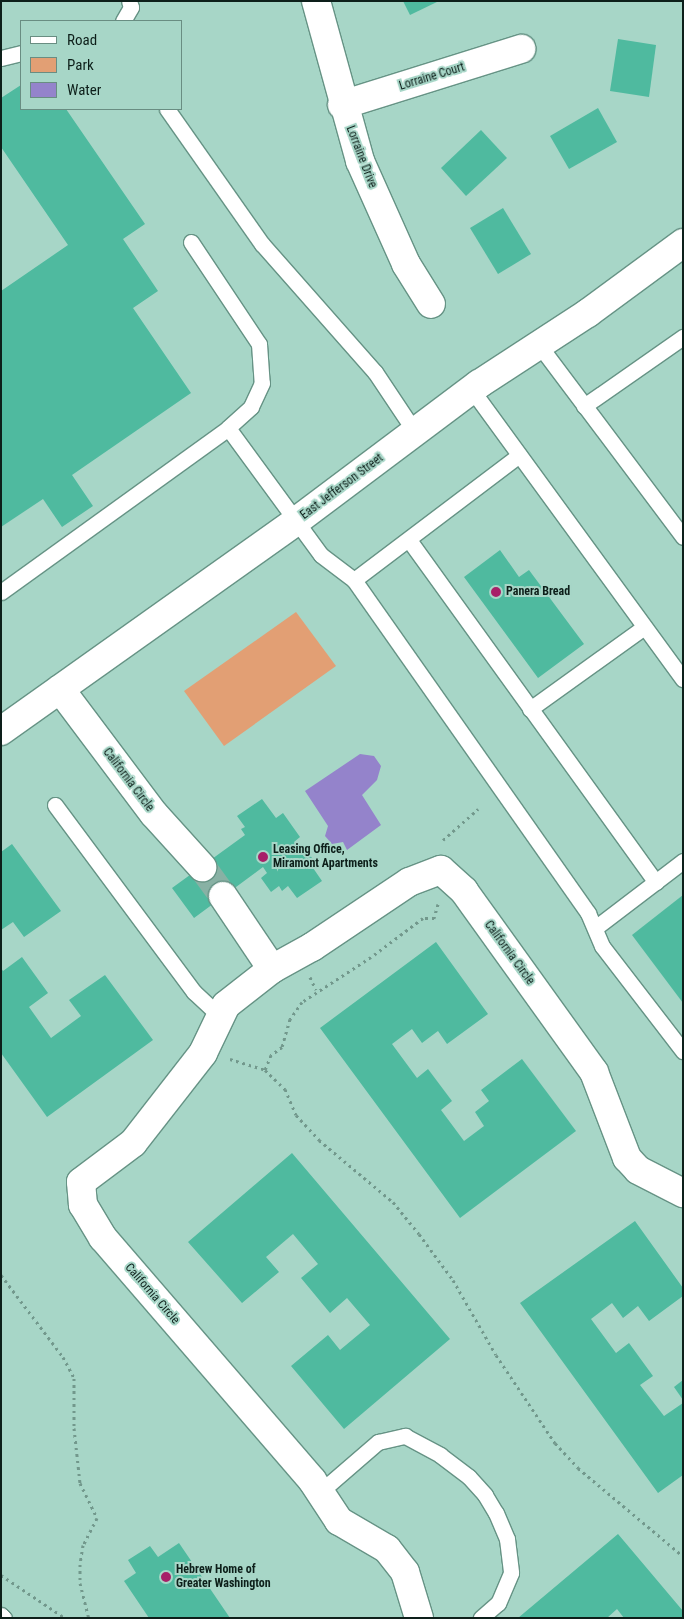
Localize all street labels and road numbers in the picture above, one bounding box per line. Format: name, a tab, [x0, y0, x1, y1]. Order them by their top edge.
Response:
street label: Lorraine Court	[398, 60, 466, 94]
street label: Lorraine Drive	[343, 124, 379, 190]
street label: East Jefferson Street	[298, 451, 386, 523]
street label: California Circle	[99, 745, 157, 815]
street label: California Circle	[481, 918, 537, 988]
street label: California Circle	[122, 1261, 182, 1327]

